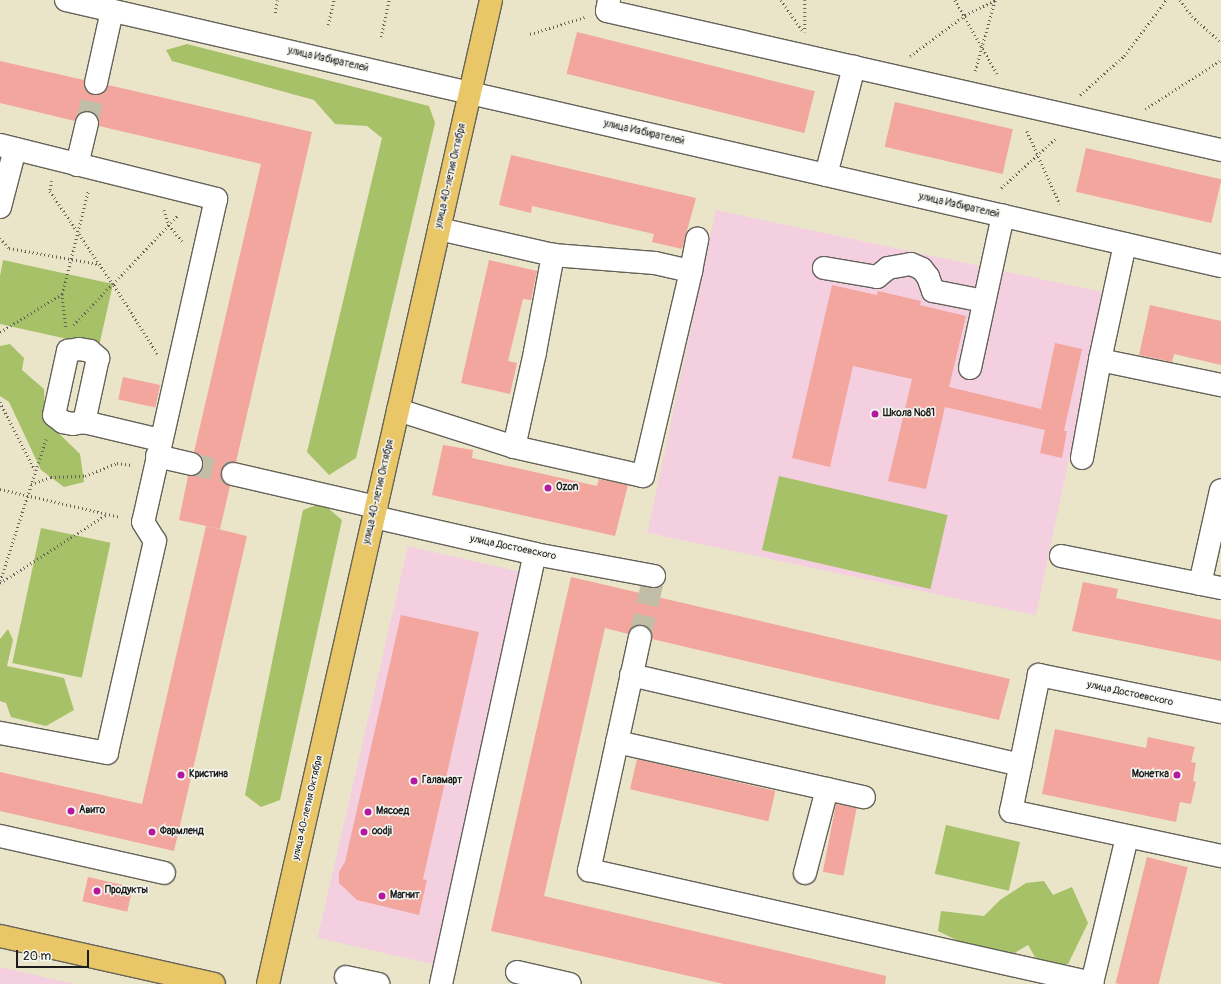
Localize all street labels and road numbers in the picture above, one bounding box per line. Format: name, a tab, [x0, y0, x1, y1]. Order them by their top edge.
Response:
street label: улица Избирателей	[287, 45, 369, 75]
street label: улица Избирателей	[603, 118, 685, 148]
street label: улица 40-летия Октября	[433, 123, 469, 229]
street label: улица Избирателей	[918, 191, 1000, 221]
street label: улица 40-летия Октября	[361, 439, 397, 545]
street label: улица Достоевского	[469, 533, 557, 563]
street label: улица Достоевского	[1086, 679, 1174, 709]
street label: улица 40-летия Октября	[290, 755, 326, 861]

